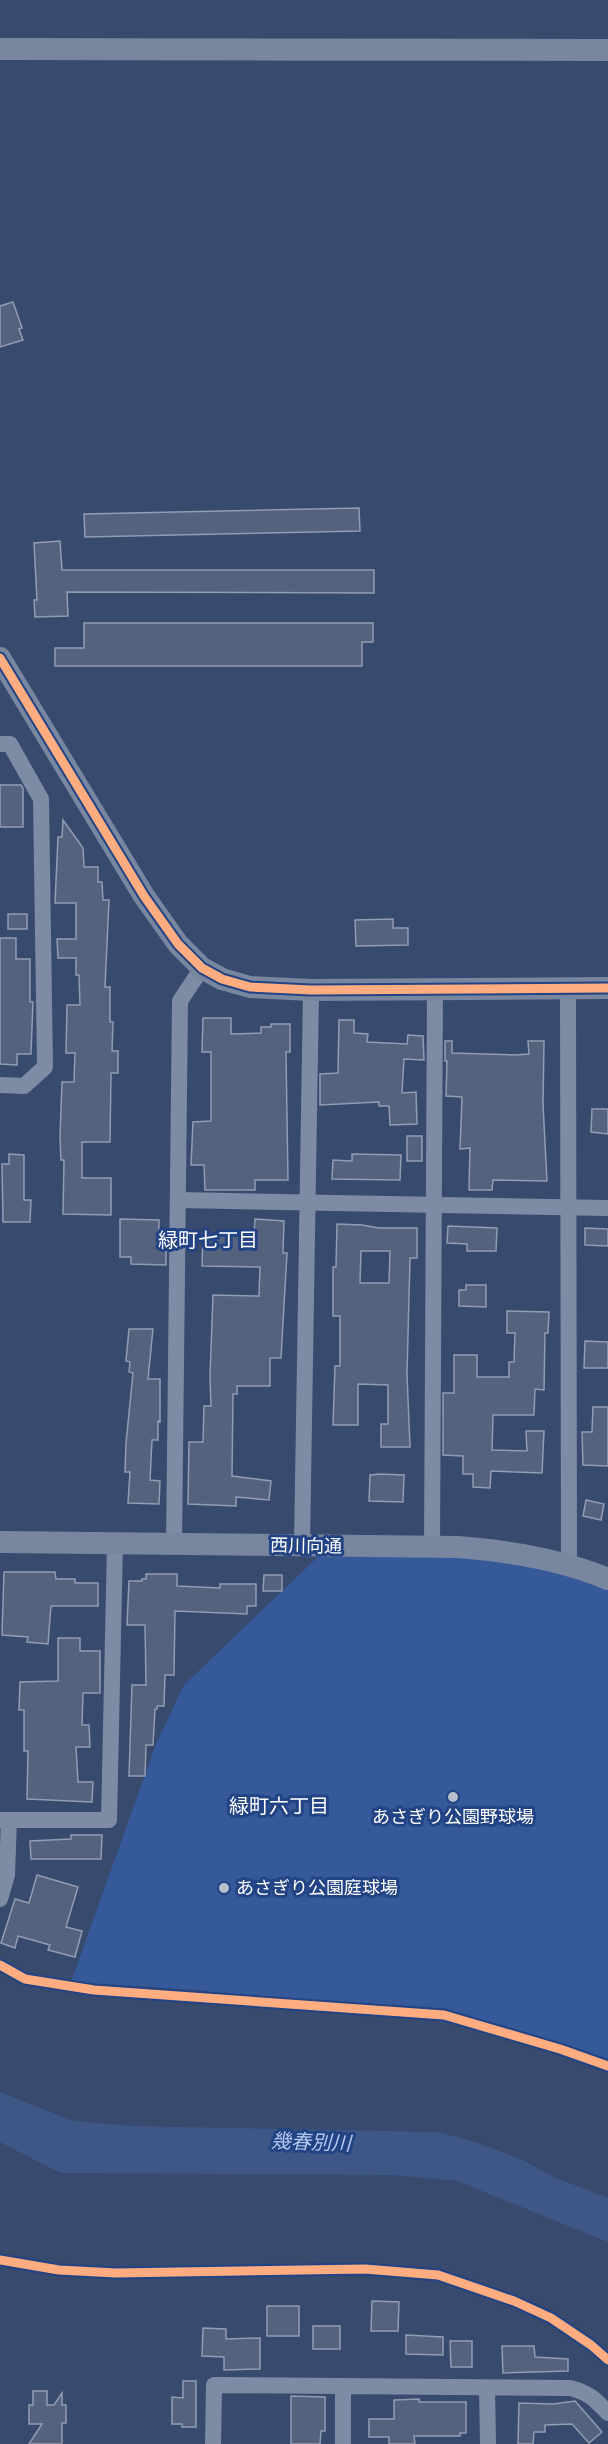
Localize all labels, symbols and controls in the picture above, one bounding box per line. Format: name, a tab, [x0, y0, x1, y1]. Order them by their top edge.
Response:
district label: 緑町七丁目	[158, 1227, 258, 1252]
street label: 西川向通	[270, 1533, 342, 1558]
marker: あさぎり公園野球場	[446, 1790, 460, 1804]
district label: 緑町六丁目	[229, 1793, 329, 1818]
place label: あさぎり公園野球場	[372, 1805, 534, 1828]
place label: あさぎり公園庭球場	[236, 1876, 398, 1899]
marker: あさぎり公園庭球場	[217, 1881, 231, 1895]
water label: 幾春別川	[271, 2128, 353, 2155]

